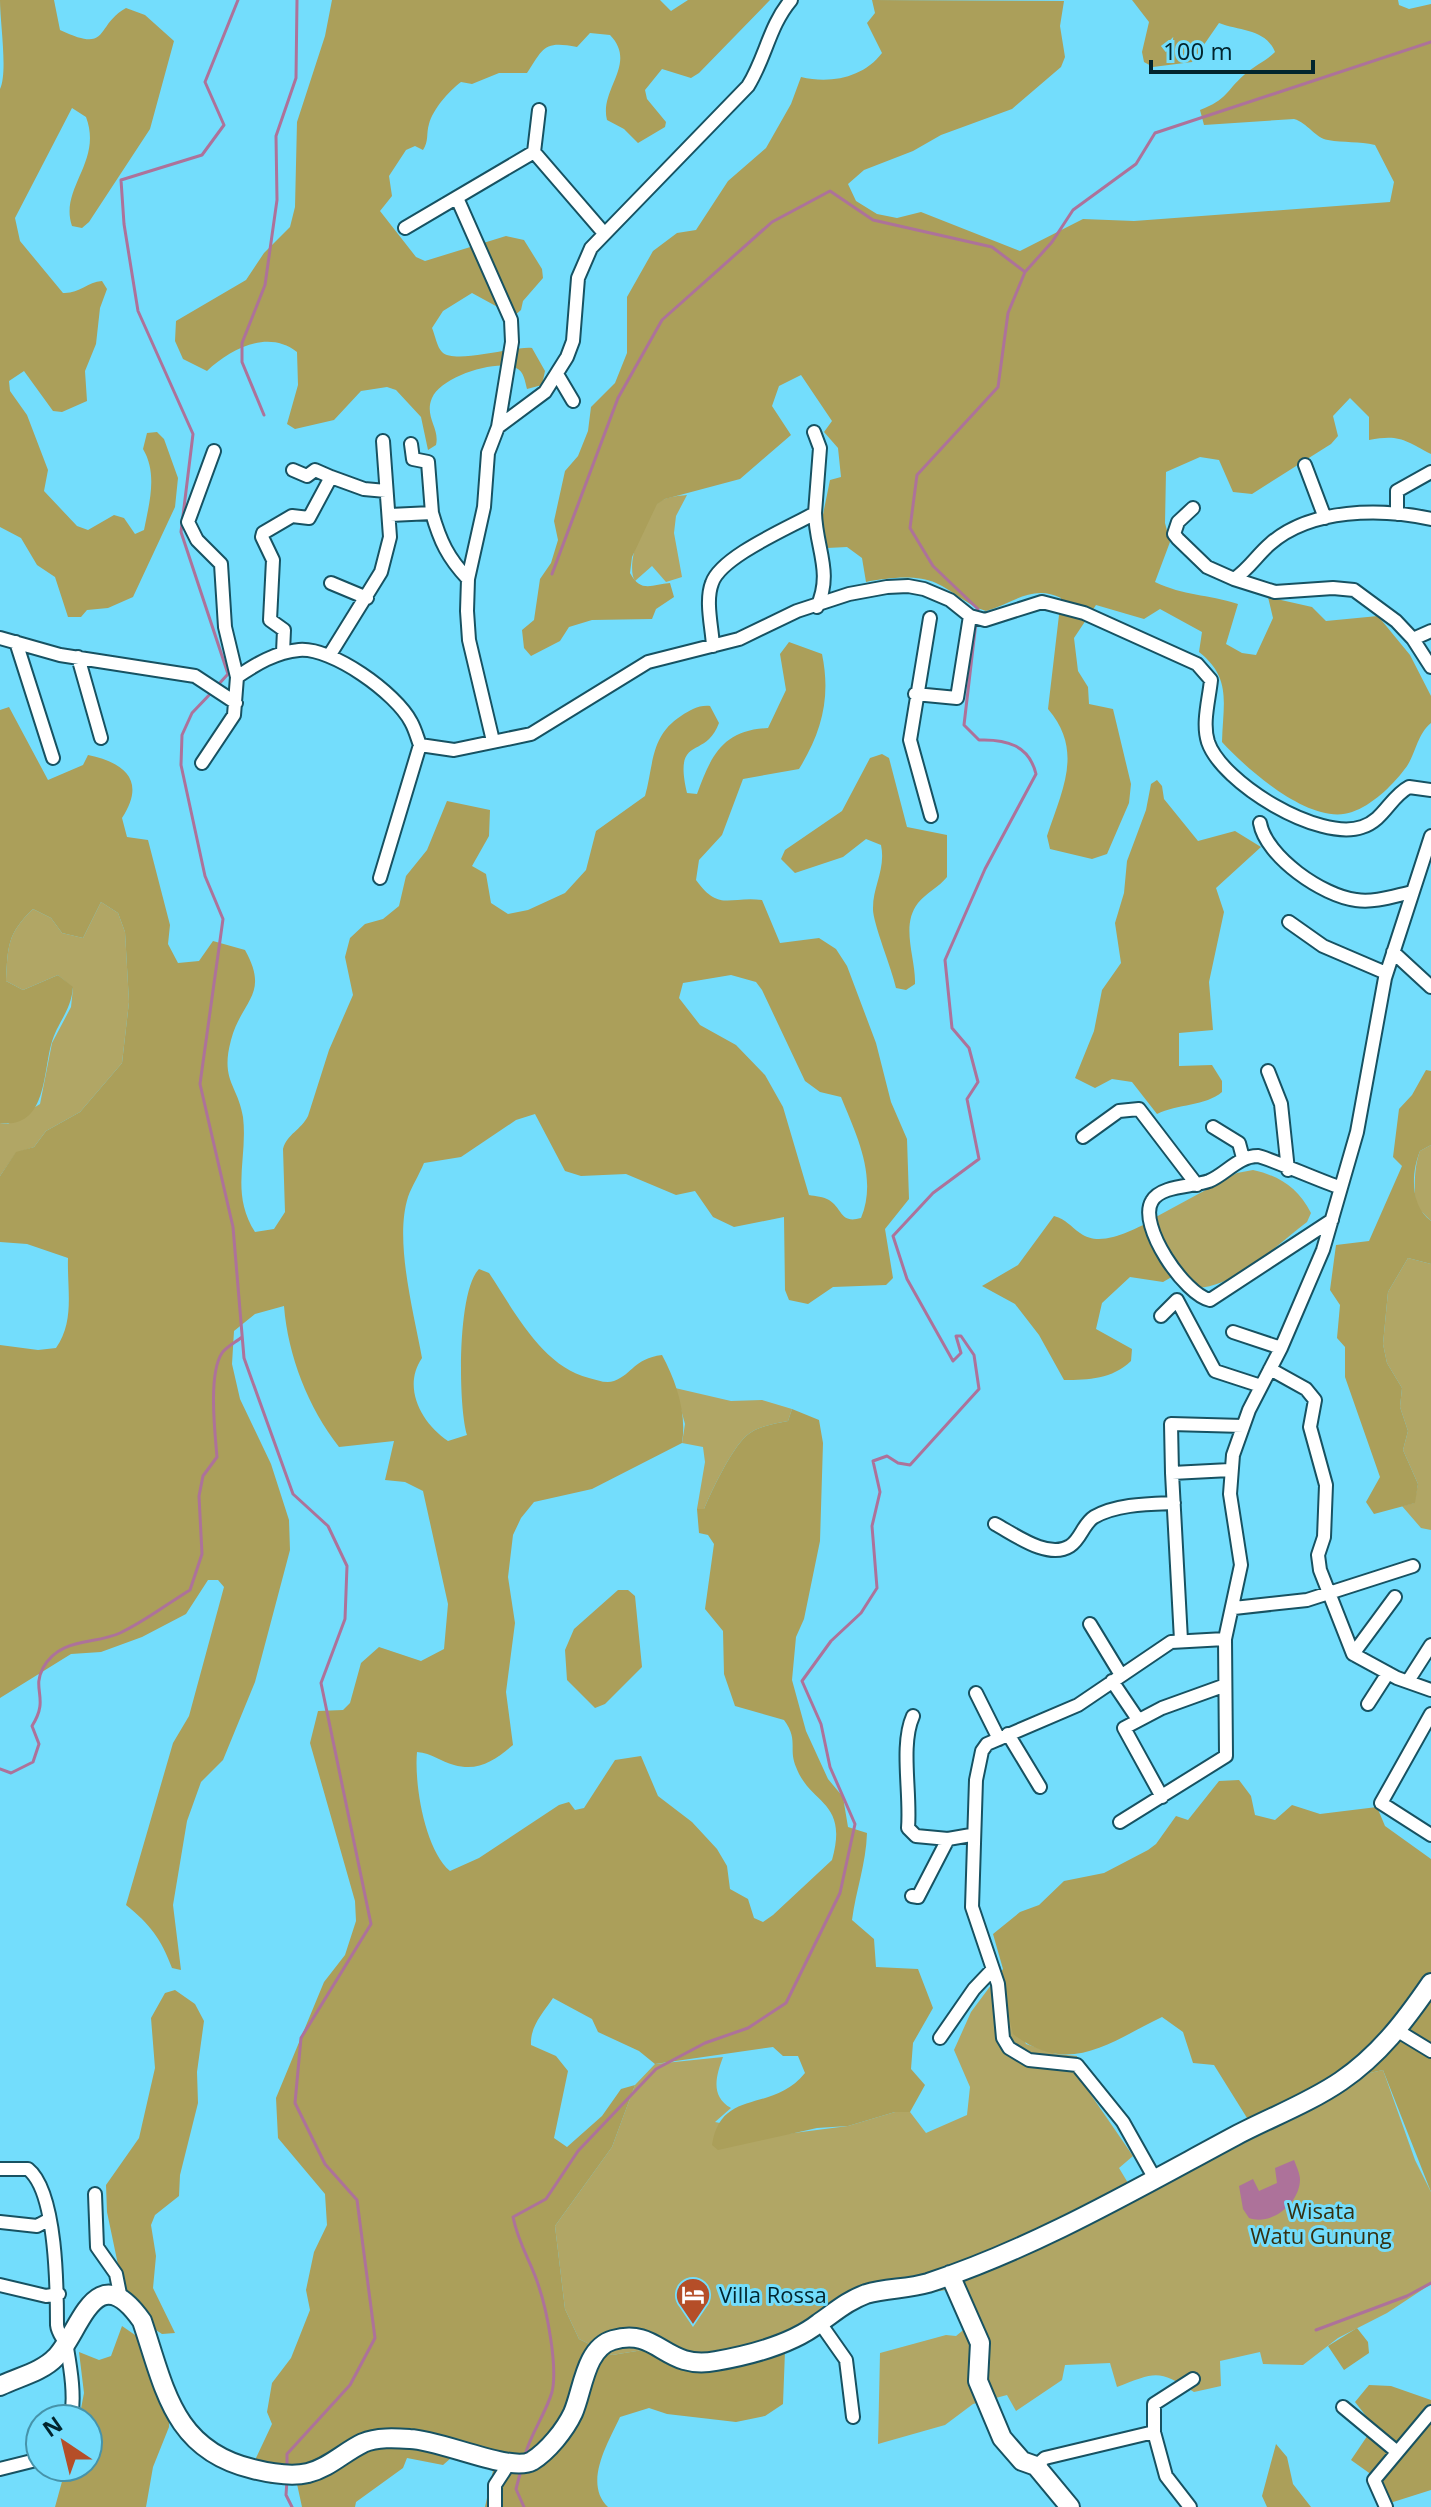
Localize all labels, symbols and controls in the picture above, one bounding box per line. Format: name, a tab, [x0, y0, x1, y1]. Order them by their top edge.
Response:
scale bar	[1151, 24, 1313, 74]
text: 100 m	[1163, 34, 1233, 67]
park label: Wisata Watu Gunung	[1250, 2195, 1392, 2250]
hotel icon: Villa Rossa	[674, 2276, 712, 2326]
place label: Villa Rossa	[719, 2279, 827, 2309]
north arrow	[24, 2403, 104, 2483]
text: N	[36, 2408, 68, 2443]

